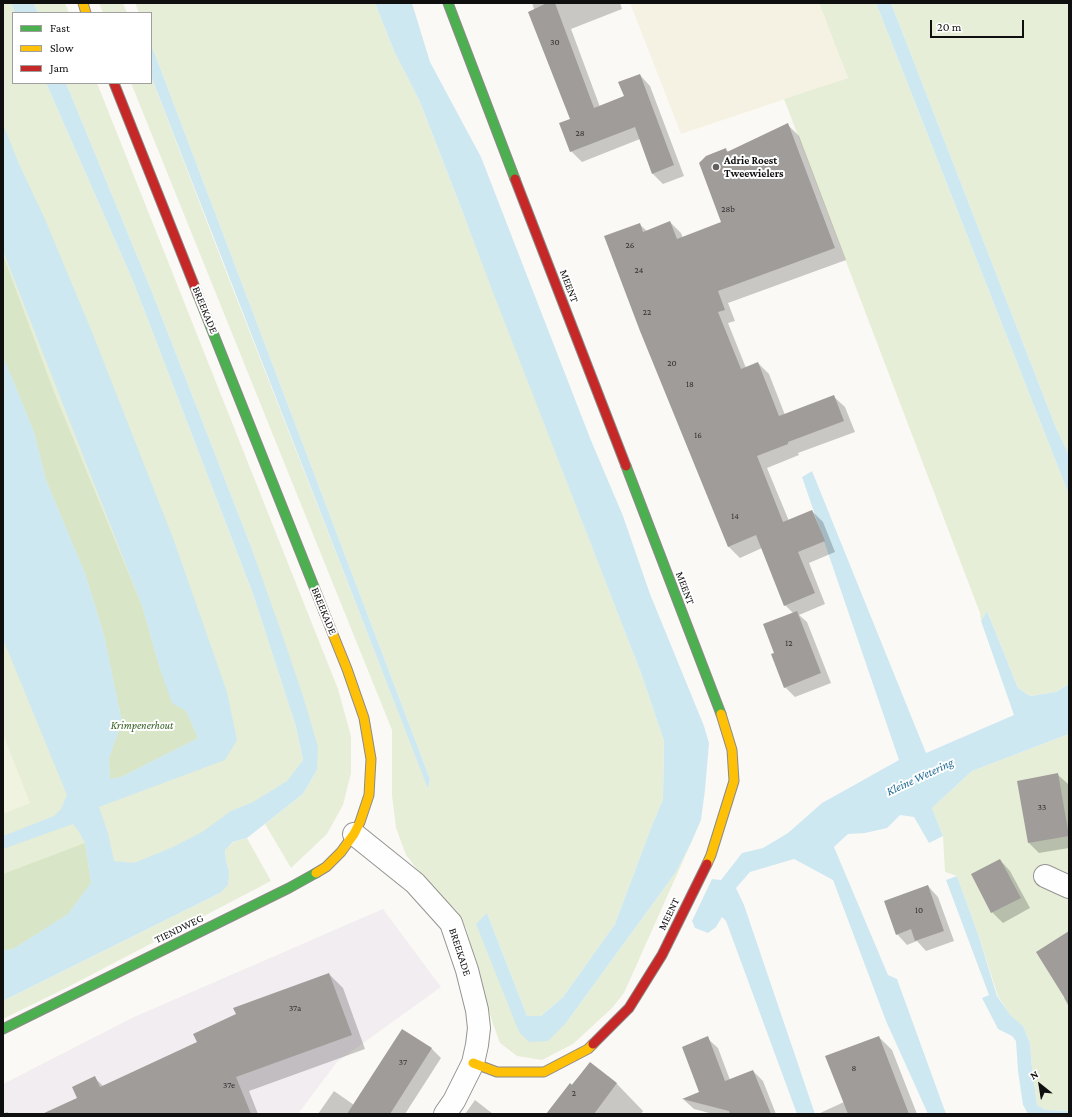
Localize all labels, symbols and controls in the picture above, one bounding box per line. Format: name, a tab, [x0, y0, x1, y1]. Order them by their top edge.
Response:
legend	[12, 12, 152, 84]
scale bar	[932, 12, 1026, 38]
text: 20 m	[937, 20, 961, 34]
text: Fast	[50, 21, 70, 35]
house number: 30	[550, 37, 560, 47]
text: Slow	[50, 41, 74, 55]
text: Jam	[50, 61, 69, 75]
house number: 28	[575, 128, 585, 138]
place label: Adrie Roest Tweewielers	[724, 154, 783, 180]
marker: Adrie Roest Tweewielers	[711, 162, 721, 172]
house number: 28b	[721, 204, 735, 214]
house number: 26	[626, 240, 634, 250]
house number: 24	[635, 265, 643, 275]
street label: MEENT	[557, 268, 581, 304]
street label: BREEKADE	[190, 284, 220, 336]
house number: 22	[643, 307, 651, 317]
house number: 20	[667, 358, 677, 368]
house number: 18	[686, 379, 694, 389]
house number: 16	[694, 430, 702, 440]
house number: 14	[731, 511, 739, 521]
street label: MEENT	[673, 570, 697, 606]
street label: BREEKADE	[309, 585, 339, 637]
house number: 12	[785, 638, 793, 648]
park label: Krimpenerhout	[111, 719, 173, 733]
water label: Kleine Wetering	[884, 755, 956, 799]
house number: 33	[1038, 802, 1046, 812]
street label: MEENT	[656, 896, 682, 932]
house number: 10	[915, 905, 923, 915]
street label: TIENDWEG	[152, 912, 206, 946]
street label: BREEKADE	[446, 926, 474, 978]
house number: 37a	[289, 1003, 301, 1013]
house number: 37	[399, 1057, 407, 1067]
house number: 8	[852, 1063, 856, 1073]
north arrow	[1020, 1065, 1060, 1105]
text: N	[1028, 1068, 1040, 1082]
house number: 37e	[223, 1080, 235, 1090]
house number: 2	[572, 1088, 576, 1098]

